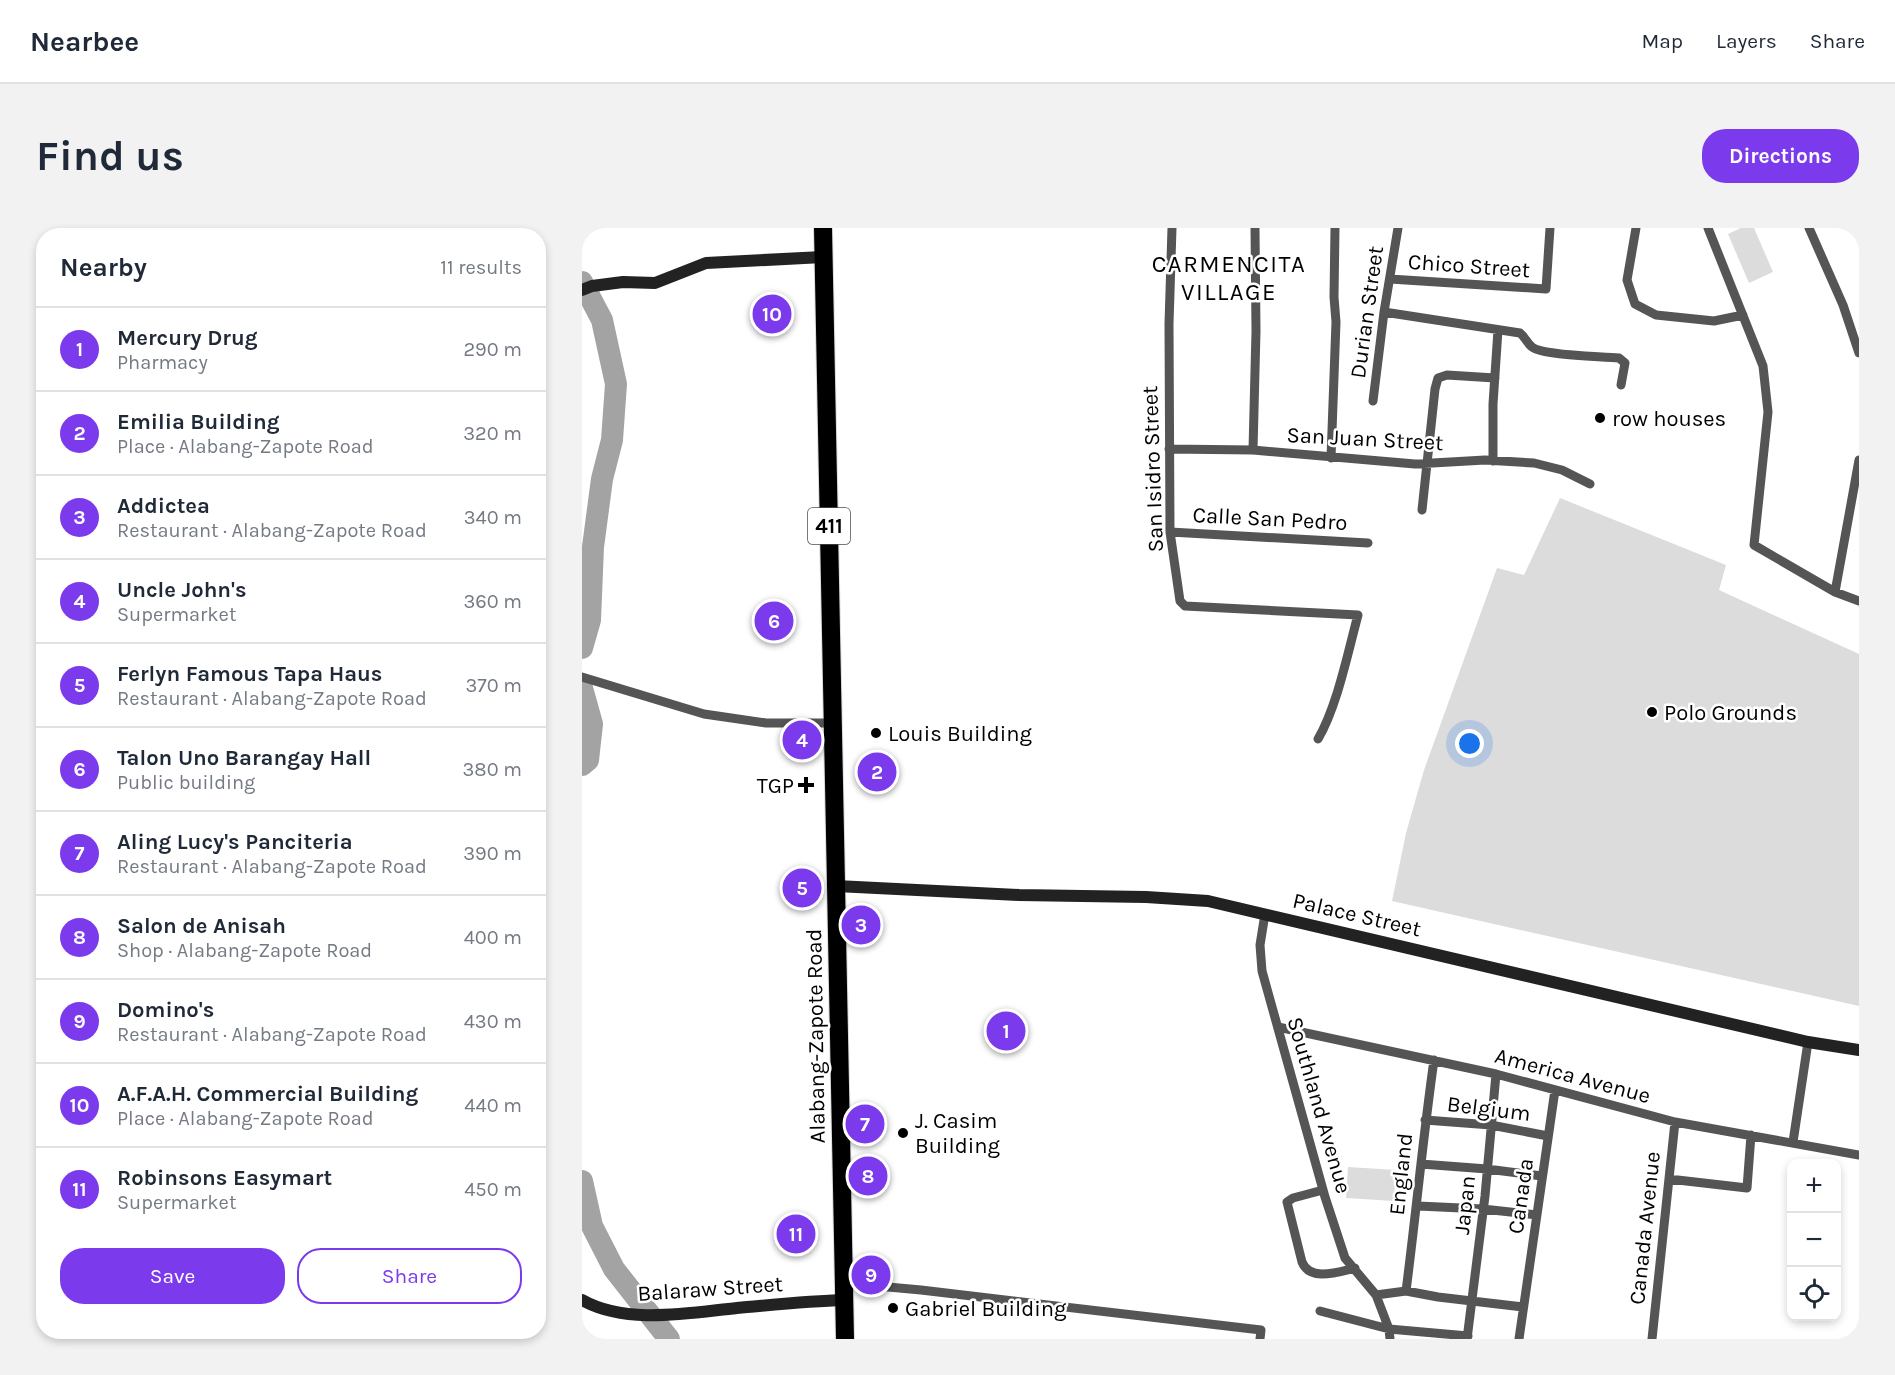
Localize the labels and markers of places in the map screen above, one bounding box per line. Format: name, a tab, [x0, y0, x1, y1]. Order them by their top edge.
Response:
pin: 10	[752, 292, 792, 337]
place label: row houses	[1612, 406, 1726, 432]
marker: row houses	[1593, 411, 1607, 425]
pin: 6	[754, 598, 794, 644]
place label: Polo Grounds	[1664, 700, 1797, 726]
marker: Polo Grounds	[1645, 705, 1659, 719]
pin: 4	[782, 718, 822, 762]
place label: Louis Building	[888, 721, 1033, 747]
marker: Louis Building	[869, 726, 883, 740]
pin: 2	[858, 750, 896, 794]
place label: TGP	[757, 773, 794, 799]
marker: TGP	[799, 778, 813, 792]
pin: 5	[782, 866, 822, 910]
pin: 3	[842, 902, 880, 948]
pin: 1	[986, 1008, 1026, 1054]
pin: 7	[846, 1102, 884, 1146]
place label: J. Casim Building	[915, 1108, 1001, 1159]
marker: J. Casim Building	[896, 1126, 910, 1140]
pin: 8	[848, 1154, 888, 1198]
pin: 11	[776, 1212, 816, 1256]
pin: 9	[852, 1252, 890, 1298]
place label: Gabriel Building	[905, 1296, 1067, 1322]
marker: Gabriel Building	[886, 1301, 900, 1315]

